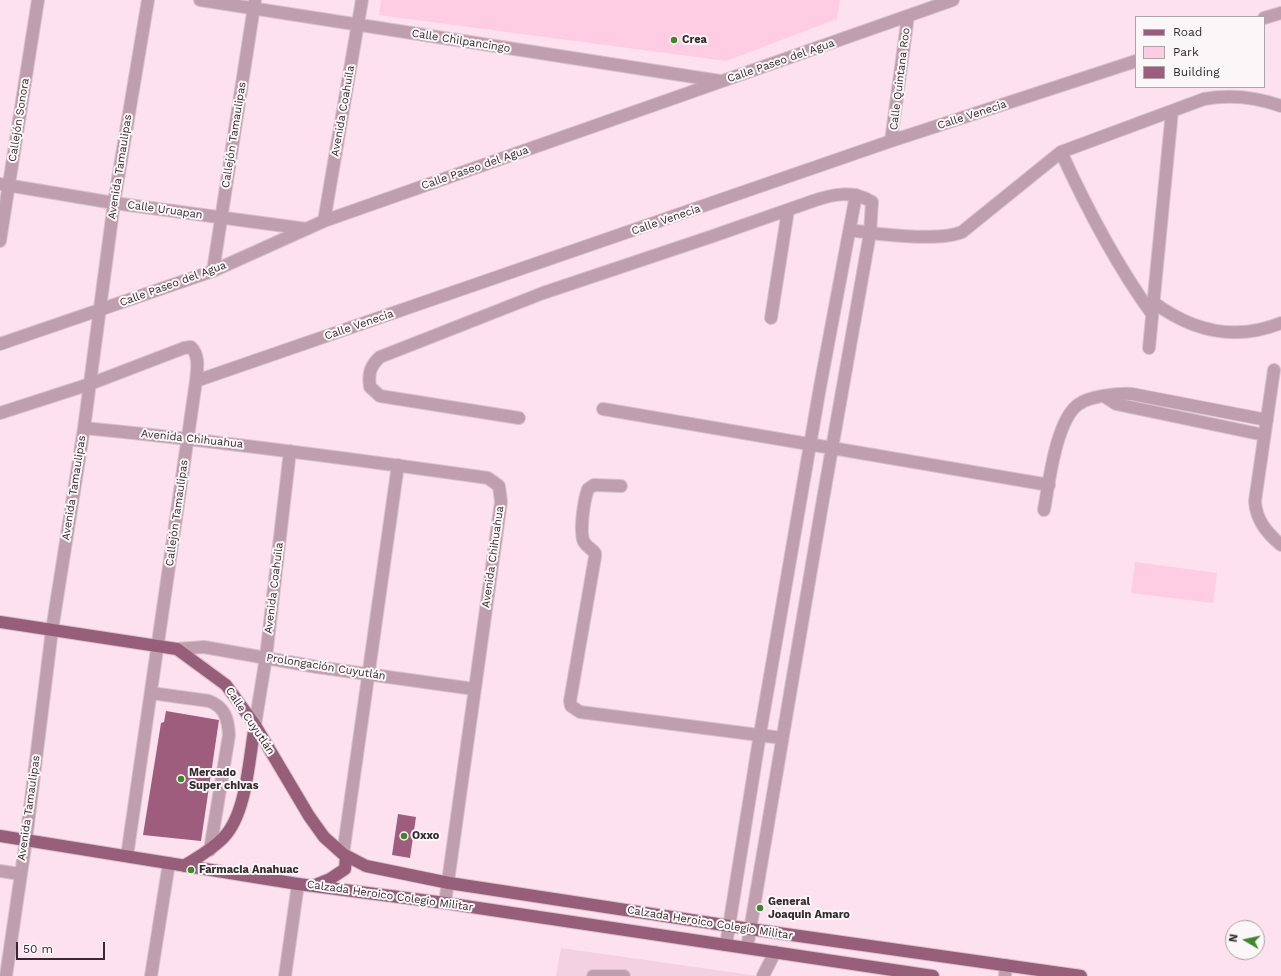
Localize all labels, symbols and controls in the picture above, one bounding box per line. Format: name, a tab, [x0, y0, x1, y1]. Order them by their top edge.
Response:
legend	[1135, 16, 1265, 88]
text: Road	[1173, 25, 1202, 39]
street label: Calle Chilpancingo	[411, 27, 511, 55]
street label: Calle Quintana Roo	[887, 27, 913, 131]
place label: Crea	[682, 33, 707, 47]
marker: Crea	[669, 35, 679, 45]
street label: Calle Paseo del Agua	[726, 36, 836, 86]
text: Park	[1173, 45, 1199, 59]
street label: Avenida Coahuila	[329, 65, 357, 157]
text: Building	[1173, 65, 1220, 79]
street label: Callejón Sonora	[6, 77, 32, 163]
street label: Callejón Tamaulipas	[219, 81, 249, 189]
street label: Calle Venecia	[936, 98, 1008, 132]
street label: Avenida Tamaulipas	[105, 114, 135, 220]
street label: Calle Paseo del Agua	[420, 143, 530, 193]
street label: Calle Uruapan	[127, 198, 203, 222]
street label: Calle Venecia	[630, 202, 702, 238]
street label: Calle Paseo del Agua	[118, 259, 228, 309]
street label: Calle Venecia	[323, 307, 395, 343]
street label: Avenida Chihuahua	[140, 427, 244, 451]
street label: Avenida Tamaulipas	[59, 435, 89, 541]
street label: Callejón Tamaulipas	[163, 459, 191, 567]
street label: Avenida Chihuahua	[479, 505, 507, 609]
street label: Avenida Coahuila	[262, 542, 286, 634]
street label: Prolongación Cuyutlán	[265, 651, 387, 683]
street label: Calle Cuyutlán	[223, 685, 277, 757]
street label: Avenida Tamaulipas	[15, 755, 43, 861]
place label: Mercado Super chivas	[189, 766, 259, 792]
marker: Mercado Super chivas	[176, 774, 186, 784]
place label: Oxxo	[412, 829, 439, 843]
marker: Oxxo	[399, 831, 409, 841]
place label: Farmacia Anahuac	[199, 863, 299, 877]
marker: Farmacia Anahuac	[186, 865, 196, 875]
street label: Calzada Heroico Colegio Militar	[306, 878, 474, 914]
place label: General Joaquin Amaro	[768, 895, 850, 921]
street label: Calzada Heroico Colegio Militar	[626, 903, 794, 943]
marker: General Joaquin Amaro	[755, 903, 765, 913]
north arrow	[1225, 920, 1265, 960]
text: N	[1227, 933, 1241, 943]
scale bar	[18, 934, 107, 960]
text: 50 m	[23, 942, 53, 956]

